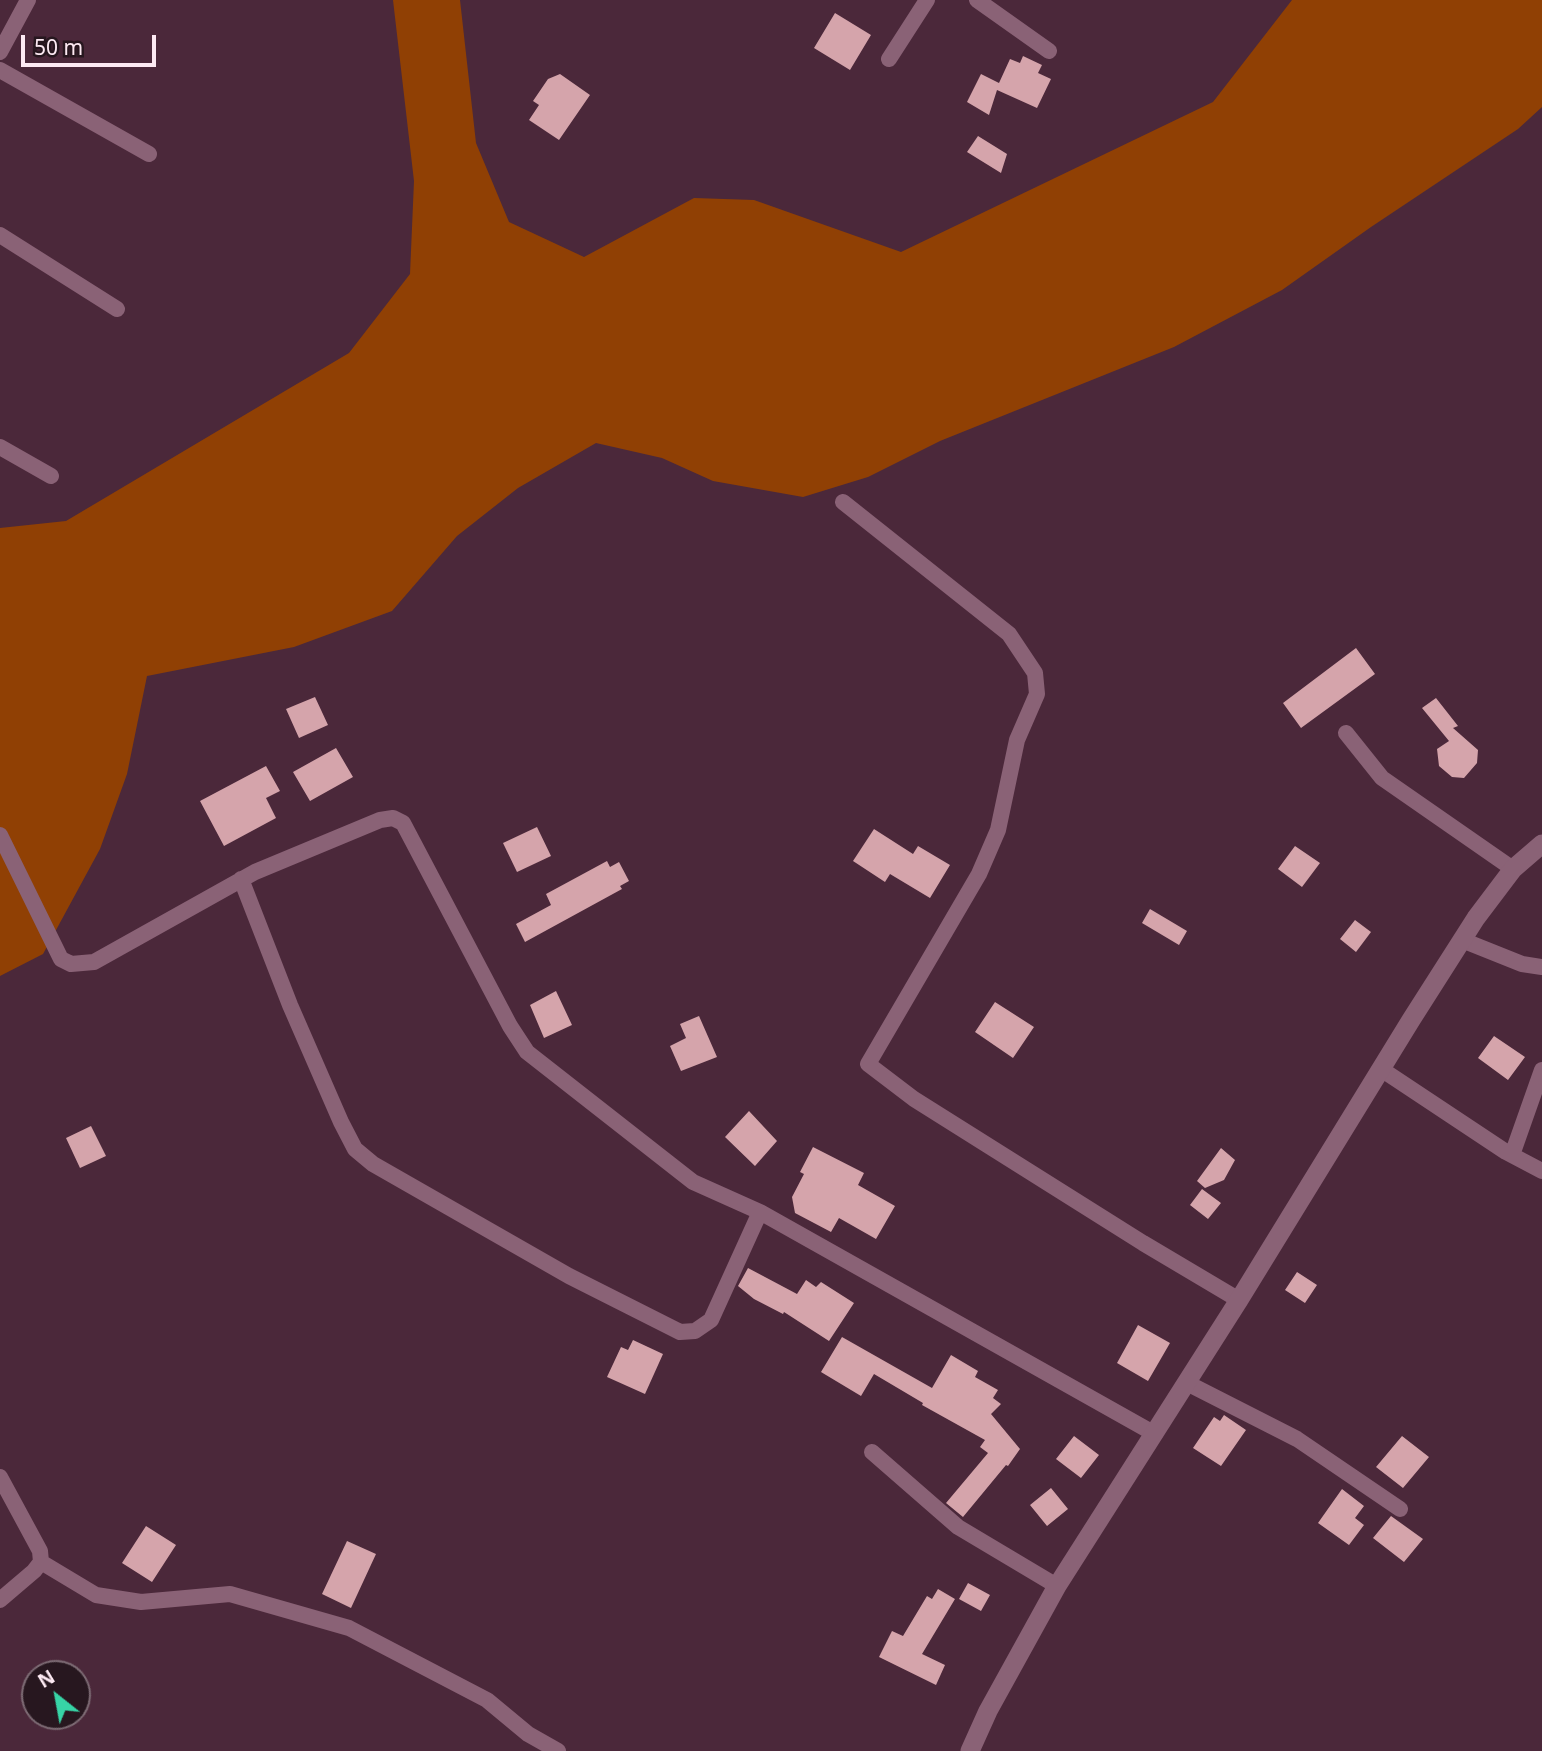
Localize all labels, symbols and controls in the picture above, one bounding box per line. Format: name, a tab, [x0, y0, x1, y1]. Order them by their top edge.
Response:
scale bar	[24, 21, 159, 65]
text: 50 m	[34, 33, 83, 61]
north arrow	[21, 1660, 91, 1730]
text: N	[33, 1664, 60, 1694]

